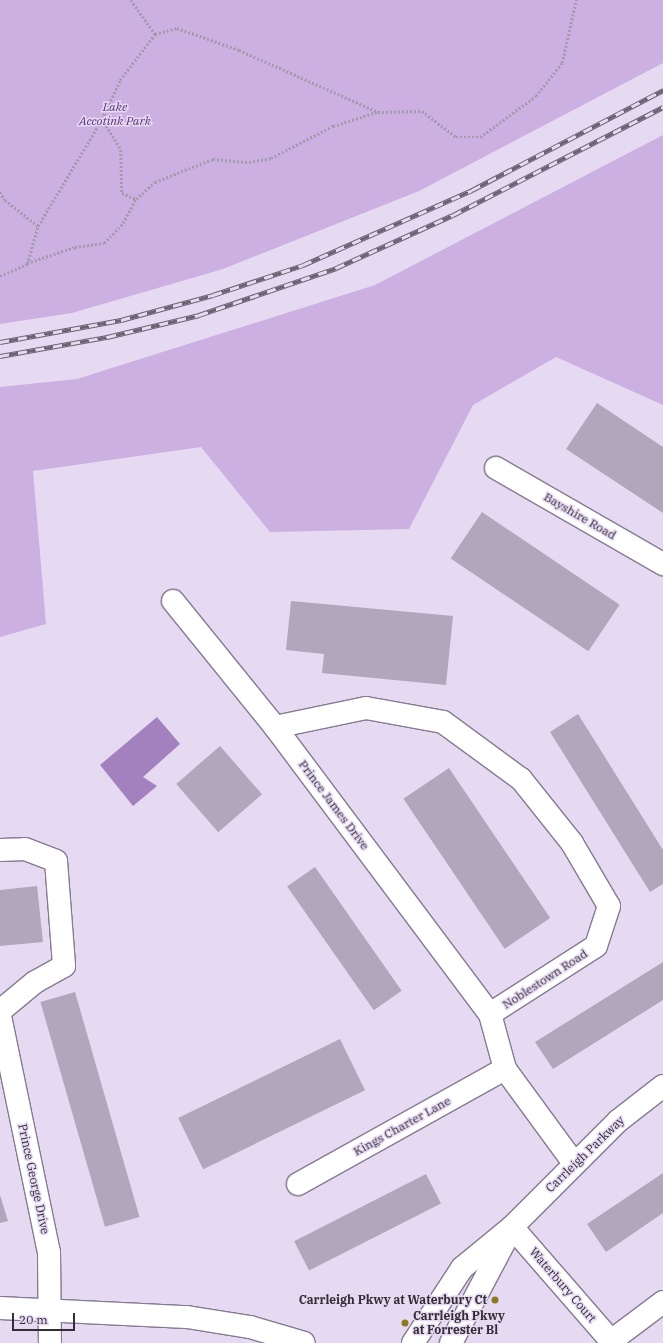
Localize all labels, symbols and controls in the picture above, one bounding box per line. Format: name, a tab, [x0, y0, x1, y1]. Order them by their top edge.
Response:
park label: Lake Accotink Park	[79, 100, 151, 128]
street label: Bayshire Road	[541, 489, 619, 543]
street label: Prince James Drive	[296, 757, 372, 853]
street label: Noblestown Road	[500, 946, 590, 1012]
street label: Kings Charter Lane	[351, 1093, 453, 1159]
street label: Carrleigh Parkway	[543, 1113, 627, 1195]
street label: Prince George Drive	[15, 1122, 53, 1236]
street label: Waterbury Court	[527, 1245, 599, 1325]
place label: Carrleigh Pkwy at Waterbury Ct	[299, 1293, 487, 1307]
marker: Carrleigh Pkwy at Waterbury Ct	[490, 1295, 500, 1305]
scale bar	[14, 1305, 77, 1331]
place label: Carrleigh Pkwy at Forrester Bl	[413, 1309, 505, 1337]
text: 20 m	[19, 1312, 48, 1327]
marker: Carrleigh Pkwy at Forrester Bl	[400, 1318, 410, 1328]

